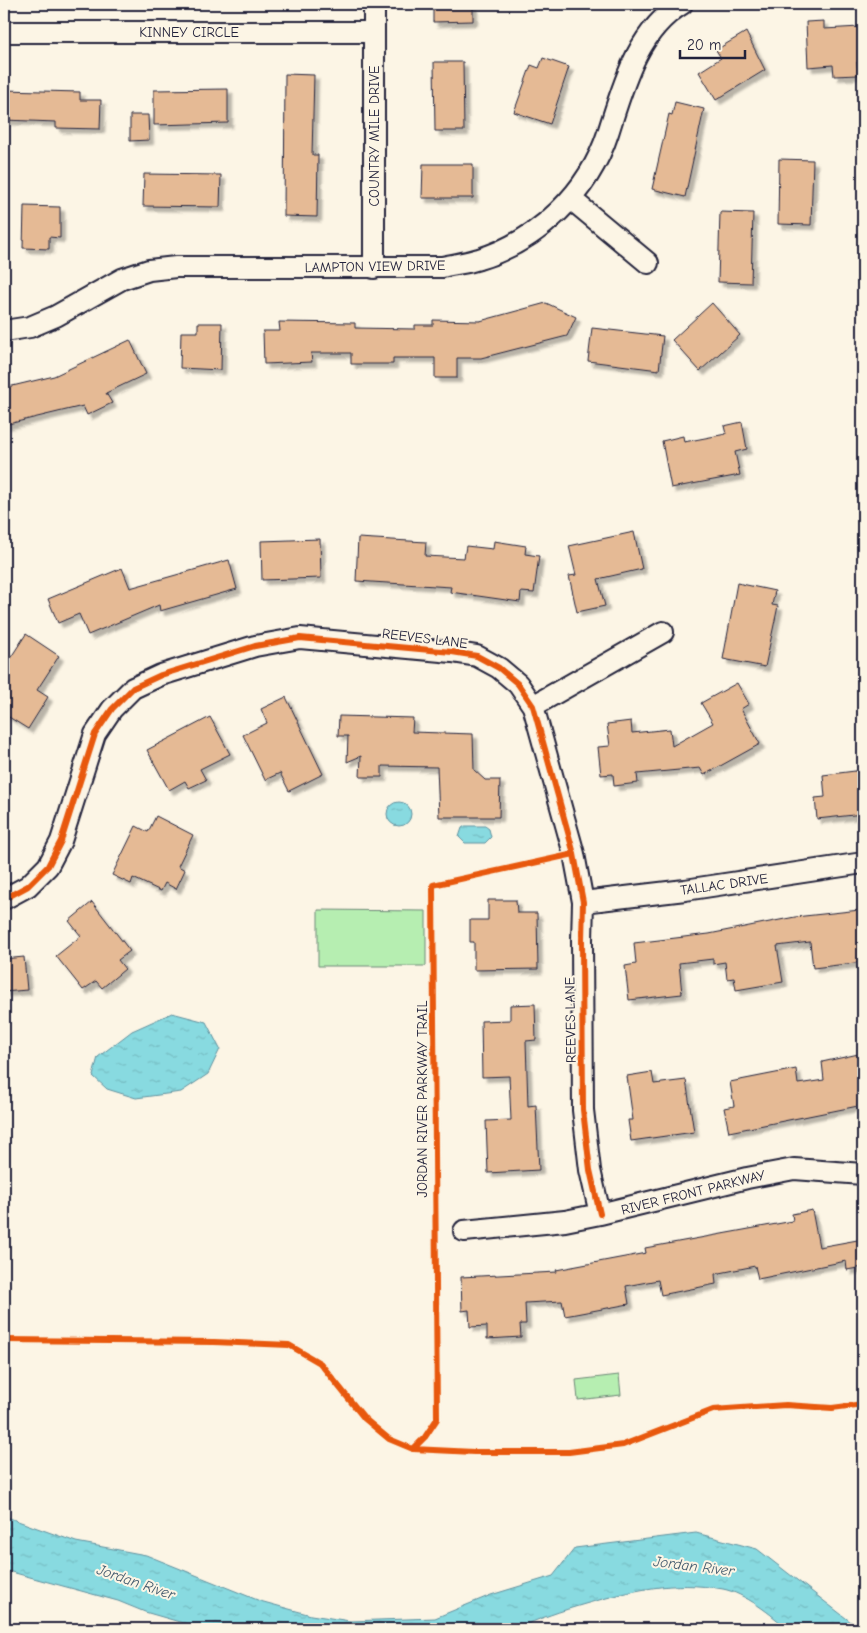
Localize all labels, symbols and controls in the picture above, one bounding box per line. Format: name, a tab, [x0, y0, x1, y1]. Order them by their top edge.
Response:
street label: KINNEY CIRCLE	[139, 24, 239, 41]
scale bar	[680, 28, 744, 60]
text: 20 m	[687, 36, 721, 54]
street label: COUNTRY MILE DRIVE	[366, 65, 383, 207]
street label: LAMPTON VIEW DRIVE	[304, 257, 446, 276]
street label: REEVES LANE	[381, 625, 469, 652]
street label: TALLAC DRIVE	[679, 870, 769, 899]
street label: REEVES LANE	[561, 977, 580, 1063]
street label: JORDAN RIVER PARKWAY TRAIL	[414, 1001, 431, 1197]
street label: RIVER FRONT PARKWAY	[619, 1166, 768, 1219]
water label: Jordan River	[652, 1552, 737, 1580]
water label: Jordan River	[94, 1560, 178, 1604]

